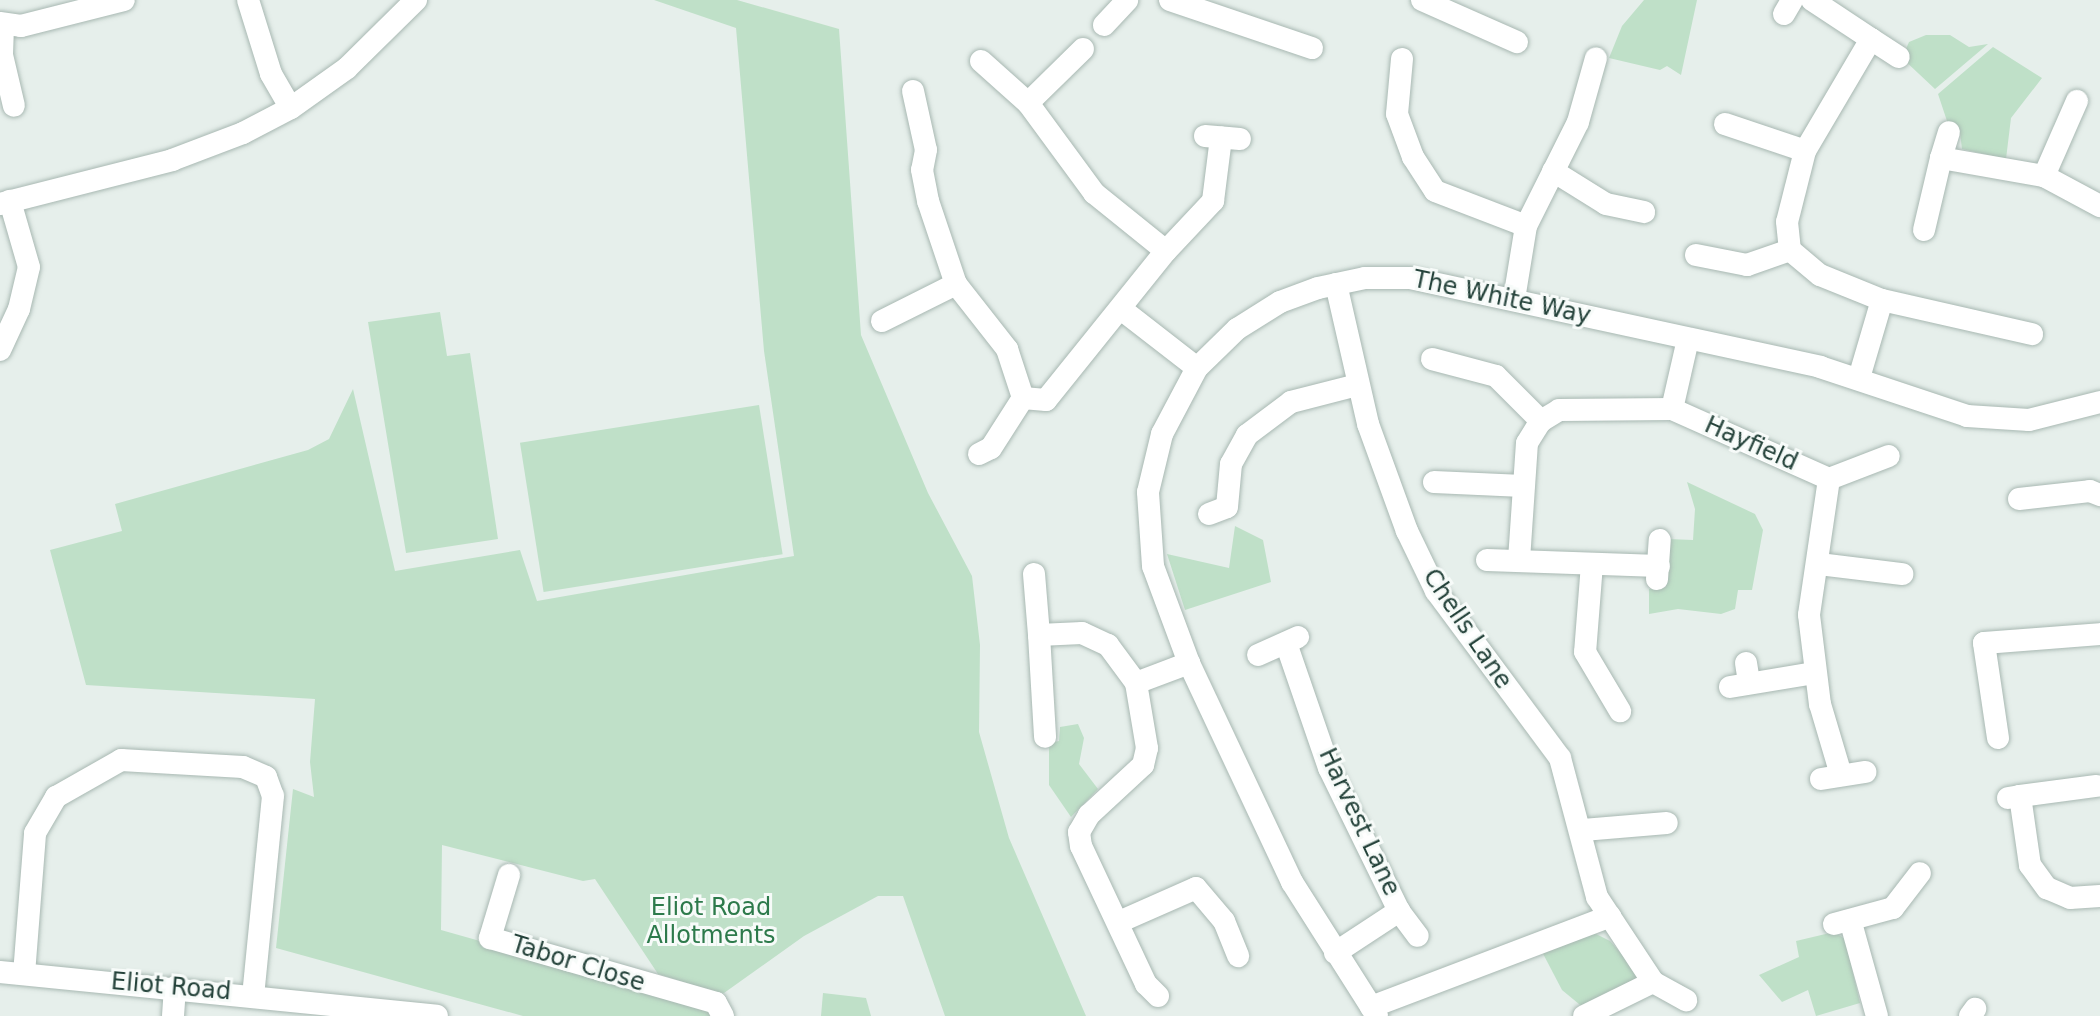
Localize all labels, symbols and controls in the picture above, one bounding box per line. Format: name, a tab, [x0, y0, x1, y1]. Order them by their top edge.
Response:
street label: The White Way	[1411, 265, 1593, 331]
street label: Hayfield	[1700, 411, 1802, 477]
street label: Chells Lane	[1416, 564, 1518, 694]
street label: Harvest Lane	[1312, 744, 1406, 900]
park label: Eliot Road Allotments	[646, 894, 776, 950]
street label: Tabor Close	[508, 930, 648, 998]
street label: Eliot Road	[110, 967, 232, 1007]

